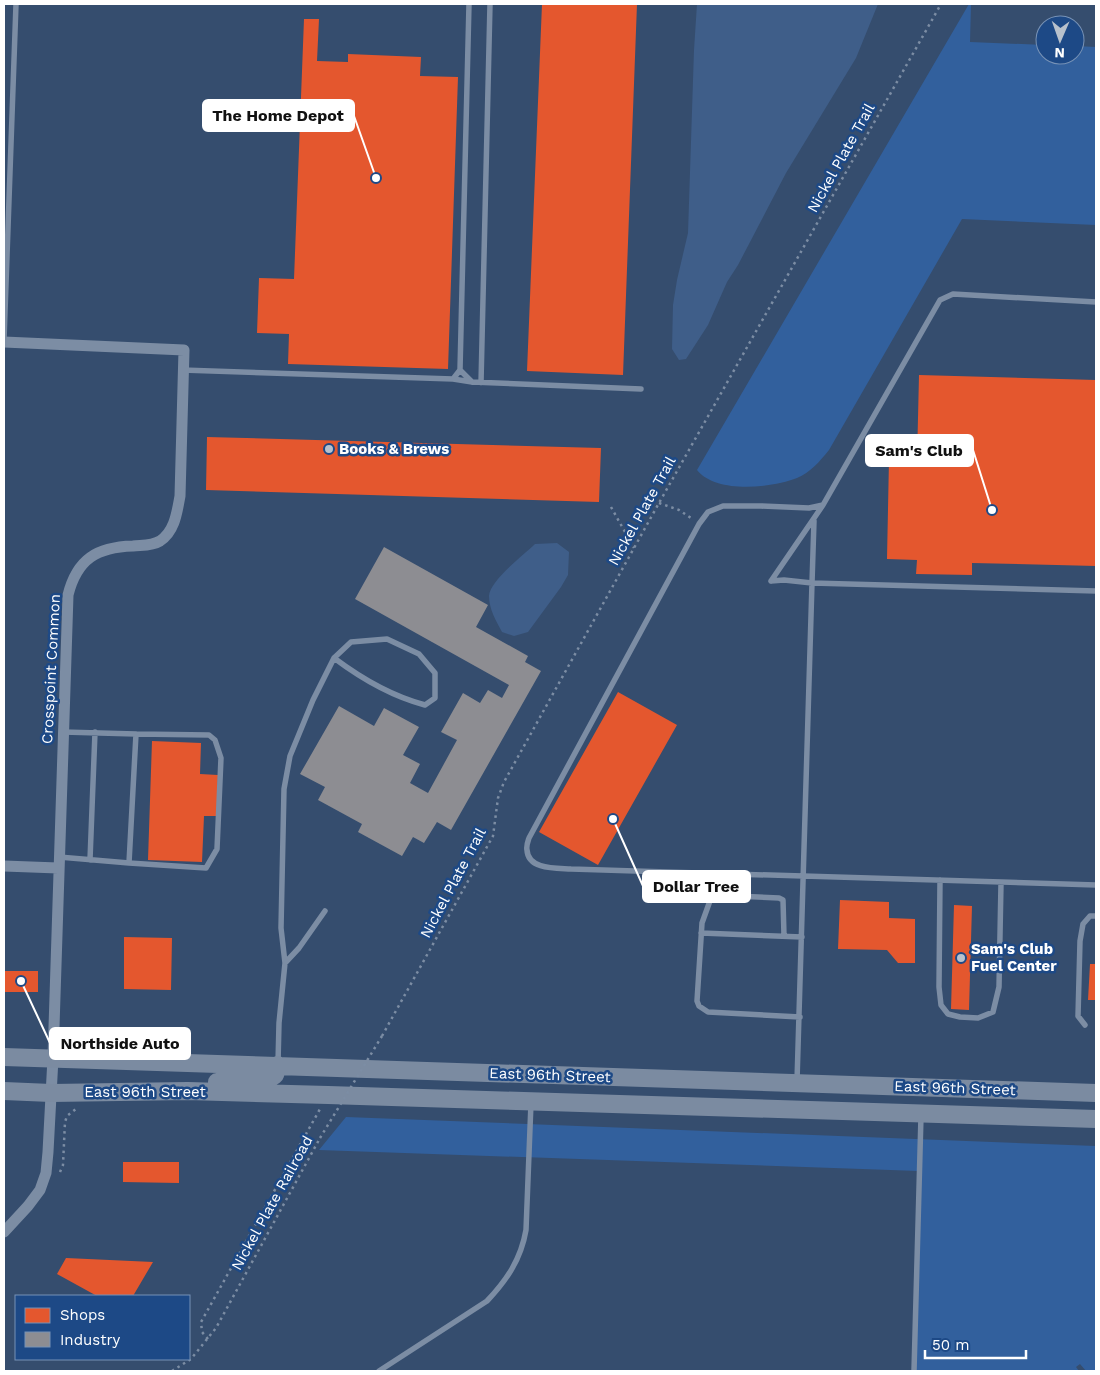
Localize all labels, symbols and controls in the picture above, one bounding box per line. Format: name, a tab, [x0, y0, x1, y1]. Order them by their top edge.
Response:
north arrow	[1035, 15, 1085, 65]
text: N	[1054, 45, 1065, 61]
callout: The Home Depot	[203, 100, 354, 131]
street label: Nickel Plate Trail	[804, 100, 879, 216]
text: The Home Depot	[212, 106, 344, 125]
callout: Sam's Club	[866, 435, 973, 466]
place label: Books & Brews	[339, 440, 449, 458]
text: Sam's Club	[875, 441, 963, 460]
marker: Books & Brews	[323, 443, 335, 455]
street label: Nickel Plate Trail	[605, 453, 680, 569]
street label: Crosspoint Common	[38, 594, 64, 744]
street label: Nickel Plate Trail	[416, 825, 490, 941]
callout: Dollar Tree	[643, 871, 750, 902]
text: Dollar Tree	[653, 877, 739, 896]
place label: Sam's Club Fuel Center	[971, 940, 1057, 975]
marker: Sam's Club Fuel Center	[955, 952, 967, 964]
callout: Northside Auto	[50, 1028, 190, 1059]
text: Northside Auto	[60, 1034, 180, 1053]
street label: East 96th Street	[489, 1064, 612, 1086]
street label: East 96th Street	[894, 1077, 1017, 1099]
street label: East 96th Street	[84, 1083, 207, 1101]
street label: Nickel Plate Railroad	[227, 1132, 317, 1274]
legend	[15, 1295, 190, 1360]
text: Shops	[60, 1306, 105, 1324]
scale bar	[925, 1328, 1026, 1360]
text: Industry	[60, 1331, 121, 1349]
text: 50 m	[932, 1336, 969, 1354]

